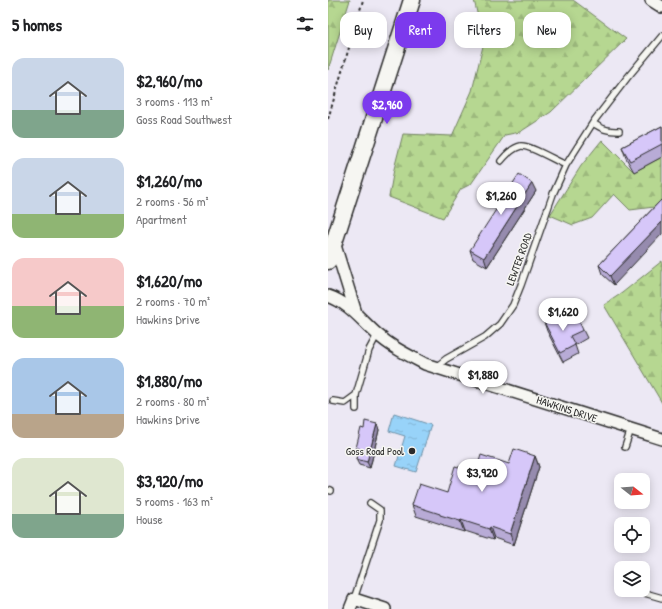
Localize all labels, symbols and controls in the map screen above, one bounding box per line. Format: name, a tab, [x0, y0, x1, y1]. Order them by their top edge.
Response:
chip: Buy	[340, 12, 387, 48]
chip: Rent	[395, 12, 446, 48]
chip: Filters	[454, 12, 515, 48]
chip: New	[523, 12, 571, 48]
text: 5 homes	[12, 13, 62, 36]
icon: filters	[294, 13, 316, 35]
text: $2,960/mo	[136, 69, 202, 92]
icon: home	[44, 74, 92, 122]
pin: $2,960	[354, 91, 420, 125]
text: 3 rooms · 113 m²	[136, 92, 213, 110]
text: $2,960	[371, 95, 403, 113]
text: Goss Road Southwest	[136, 110, 232, 128]
text: $1,260/mo	[136, 169, 202, 192]
icon: home	[44, 174, 92, 222]
pin: $1,260	[468, 182, 534, 216]
text: $1,260	[485, 186, 517, 204]
text: 2 rooms · 56 m²	[136, 192, 209, 210]
text: Apartment	[136, 210, 187, 228]
street label: LEWTER ROAD	[503, 230, 535, 287]
text: $1,620/mo	[136, 269, 202, 292]
icon: home	[44, 274, 92, 322]
text: 2 rooms · 70 m²	[136, 292, 210, 310]
pin: $1,620	[530, 298, 596, 332]
text: $1,620	[547, 302, 579, 320]
text: Hawkins Drive	[136, 310, 200, 328]
pin: $1,880	[450, 361, 516, 395]
text: $1,880	[467, 365, 499, 383]
text: $1,880/mo	[136, 369, 202, 392]
icon: home	[44, 374, 92, 422]
text: 2 rooms · 80 m²	[136, 392, 209, 410]
street label: HAWKINS DRIVE	[535, 393, 599, 425]
text: Hawkins Drive	[136, 410, 200, 428]
place label: Goss Road Pool	[346, 444, 404, 458]
marker: Goss Road Pool	[407, 446, 417, 456]
pin: $3,920	[449, 459, 515, 493]
text: $3,920	[466, 463, 498, 481]
text: $3,920/mo	[136, 469, 203, 492]
north arrow	[614, 473, 650, 509]
map controls	[614, 473, 650, 597]
icon: home	[44, 474, 92, 522]
text: 5 rooms · 163 m²	[136, 492, 213, 510]
text: House	[136, 510, 163, 528]
button: locate	[614, 517, 650, 553]
button: layers	[614, 561, 650, 597]

